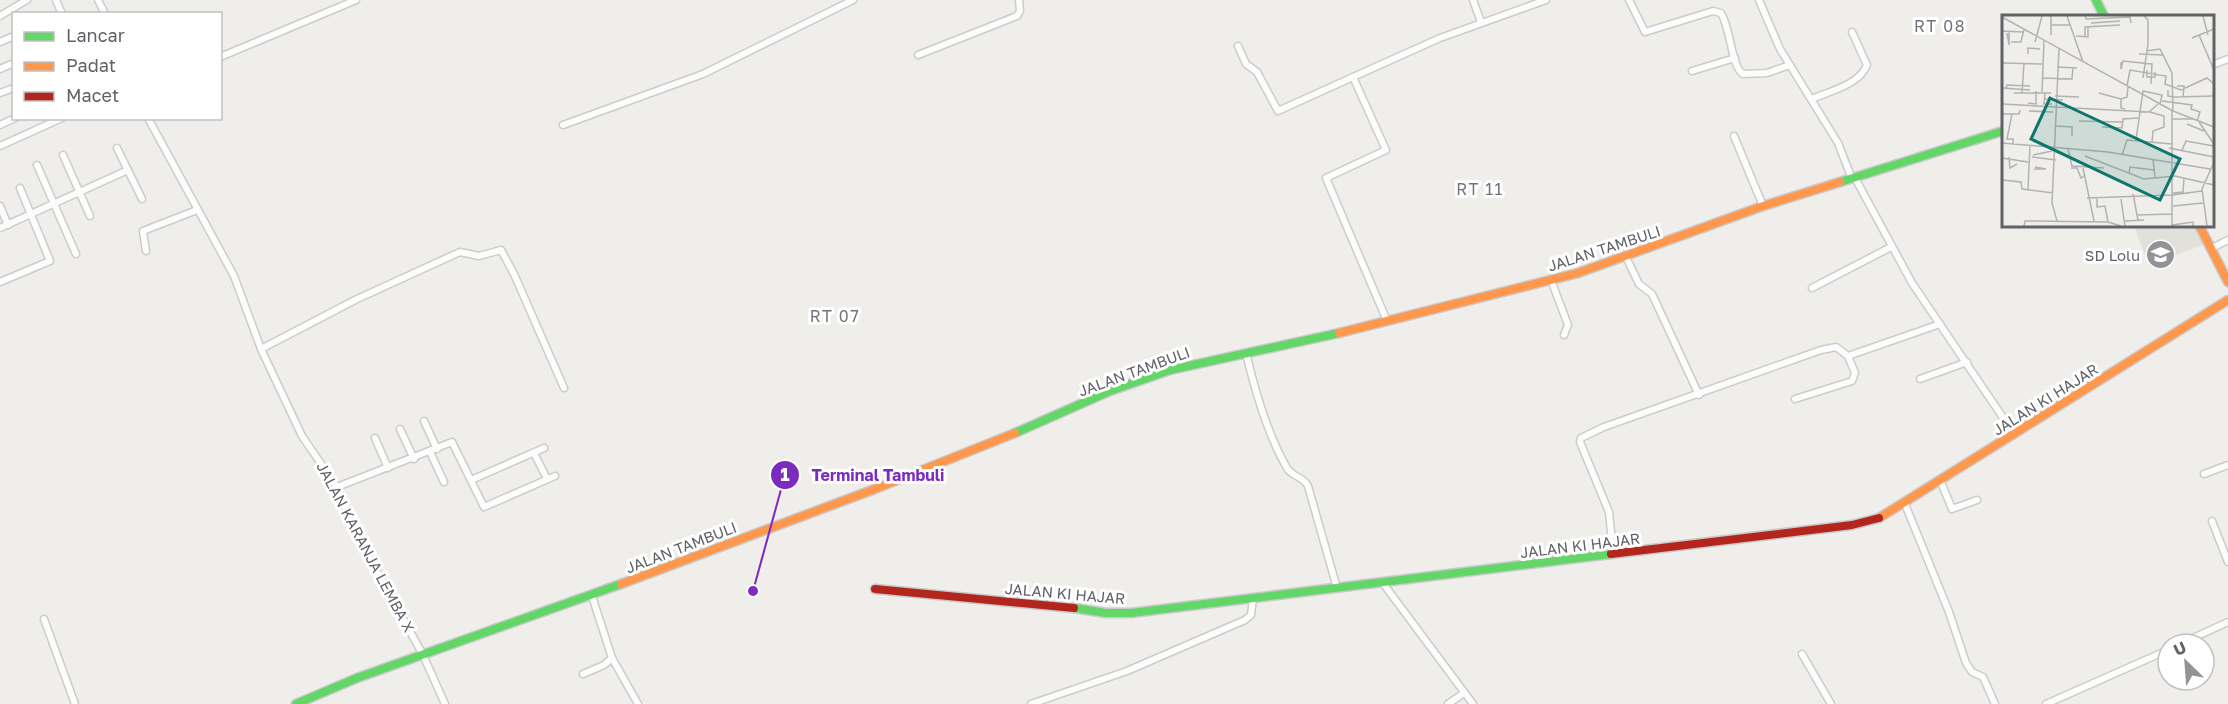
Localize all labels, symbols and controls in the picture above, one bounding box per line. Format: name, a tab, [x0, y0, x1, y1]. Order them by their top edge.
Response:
legend	[12, 12, 222, 120]
inset map	[2002, 15, 2213, 226]
district label: RT 08	[1914, 16, 1966, 36]
text: Lancar	[66, 24, 125, 46]
text: Padat	[66, 54, 116, 76]
text: Macet	[66, 84, 119, 106]
district label: RT 11	[1456, 179, 1504, 199]
street label: JALAN TAMBULI	[1545, 221, 1663, 275]
school or university icon: SD Lolu	[2145, 239, 2177, 271]
place label: SD Lolu	[2085, 246, 2140, 264]
district label: RT 07	[810, 306, 860, 326]
street label: JALAN TAMBULI	[1076, 342, 1192, 400]
street label: JALAN KI HAJAR	[1989, 359, 2101, 439]
callout: Terminal Tambuli	[770, 458, 957, 492]
street label: JALAN KARANJA LEMBA X	[313, 459, 419, 635]
text: 1	[780, 463, 790, 485]
text: Terminal Tambuli	[812, 465, 945, 485]
street label: JALAN TAMBULI	[623, 518, 739, 576]
street label: JALAN KI HAJAR	[1519, 529, 1641, 561]
street label: JALAN KI HAJAR	[1004, 579, 1126, 607]
north arrow	[2156, 632, 2216, 692]
text: U	[2170, 637, 2189, 660]

